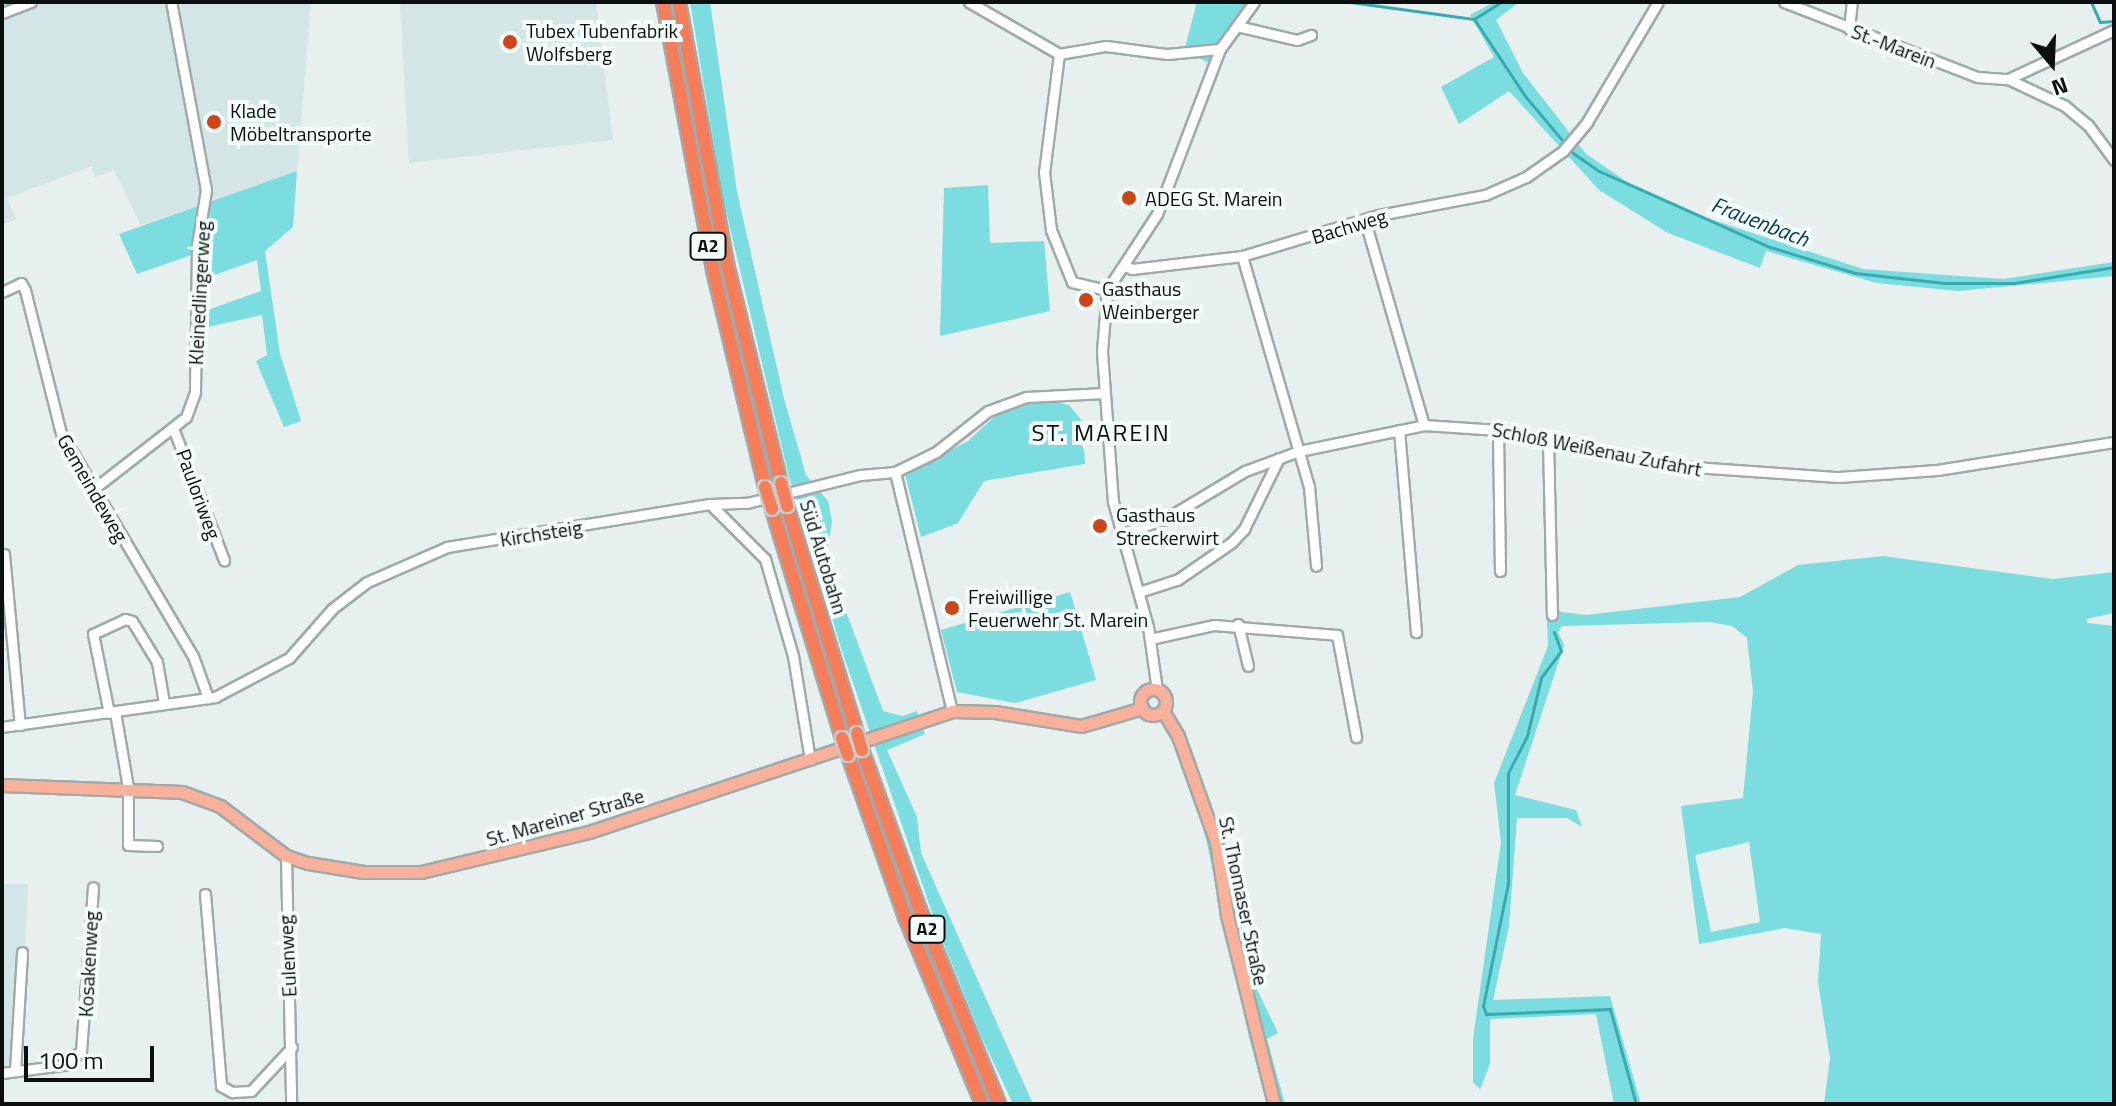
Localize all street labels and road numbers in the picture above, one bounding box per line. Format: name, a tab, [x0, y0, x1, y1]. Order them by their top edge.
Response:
street label: St.-Marein	[1848, 19, 1940, 73]
street label: Bachweg	[1309, 203, 1389, 249]
street label: Kleinedlingerweg	[183, 220, 215, 366]
road number: A2	[688, 232, 728, 260]
street label: Schloß Weißenau Zufahrt	[1490, 417, 1704, 481]
street label: Gemeindeweg	[52, 430, 134, 546]
street label: Pauloriweg	[172, 446, 226, 542]
street label: Süd Autobahn	[795, 497, 853, 617]
street label: Kirchsteig	[498, 515, 584, 551]
street label: St. Mareiner Straße	[483, 783, 647, 851]
street label: St. Thomaser Straße	[1214, 814, 1274, 988]
street label: Kosakenweg	[73, 910, 103, 1018]
street label: Eulenweg	[273, 914, 301, 998]
road number: A2	[907, 915, 947, 943]

